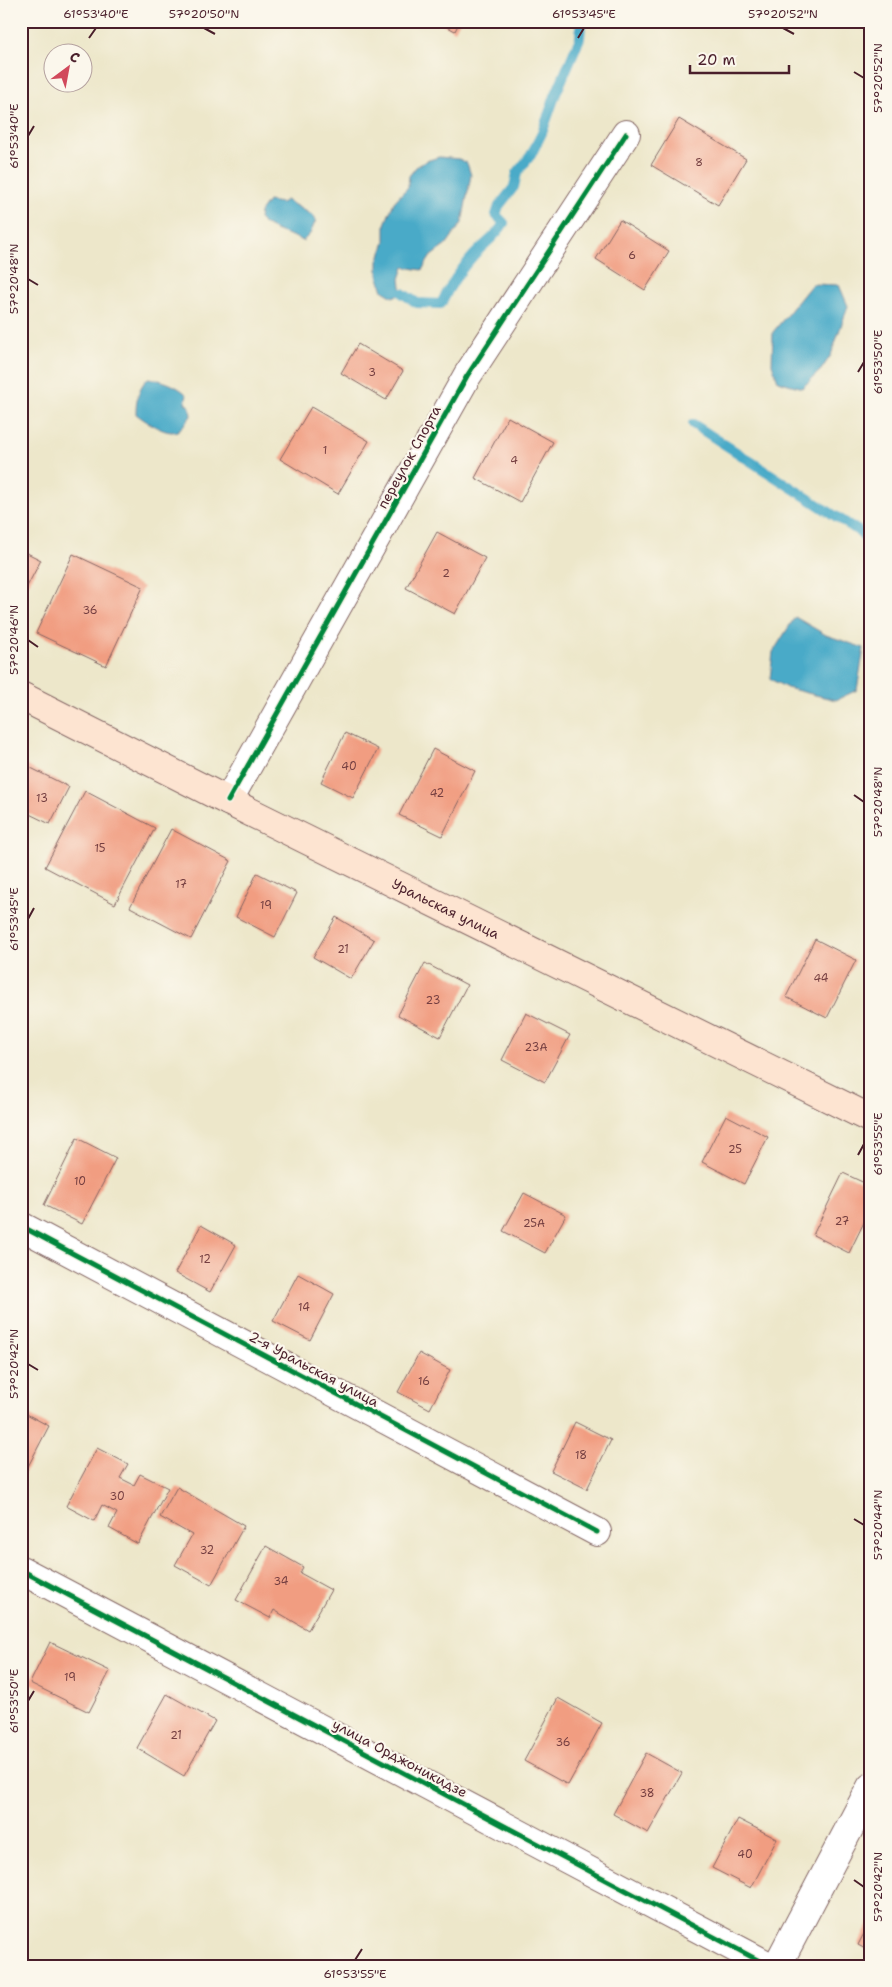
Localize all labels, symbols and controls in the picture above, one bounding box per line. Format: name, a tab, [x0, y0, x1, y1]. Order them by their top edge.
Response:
text: 61°53'40"E	[63, 6, 129, 22]
text: 57°20'50"N	[169, 6, 239, 22]
text: 61°53'45"E	[552, 6, 616, 22]
text: 57°20'52"N	[748, 6, 818, 22]
north arrow	[42, 42, 92, 92]
scale bar	[690, 42, 788, 74]
text: 57°20'52"N	[870, 43, 886, 113]
text: С	[66, 47, 83, 67]
text: 20 m	[697, 50, 736, 70]
text: 61°53'40"E	[6, 103, 22, 169]
house number: 8	[695, 155, 703, 170]
text: 57°20'48"N	[6, 244, 22, 314]
house number: 6	[628, 248, 636, 263]
text: 61°53'50"E	[870, 330, 886, 394]
house number: 3	[368, 365, 376, 380]
street label: переулок Спорта	[373, 402, 445, 512]
house number: 1	[323, 443, 327, 458]
house number: 4	[510, 453, 518, 468]
house number: 2	[442, 566, 450, 581]
house number: 36	[82, 603, 98, 618]
text: 57°20'46"N	[6, 605, 22, 675]
house number: 40	[341, 759, 357, 774]
text: 57°20'48"N	[870, 767, 886, 837]
house number: 42	[430, 786, 444, 801]
house number: 13	[36, 791, 48, 806]
house number: 15	[94, 841, 106, 856]
street label: Уральская улица	[389, 875, 503, 943]
house number: 17	[175, 877, 187, 892]
text: 61°53'45"E	[6, 887, 22, 951]
house number: 19	[260, 898, 272, 913]
house number: 21	[337, 942, 349, 957]
house number: 44	[813, 971, 829, 986]
house number: 23	[426, 993, 440, 1008]
house number: 23А	[525, 1040, 547, 1055]
text: 61°53'55"E	[870, 1112, 886, 1176]
house number: 25	[728, 1142, 742, 1157]
house number: 10	[74, 1174, 86, 1189]
house number: 27	[835, 1214, 850, 1229]
house number: 25А	[523, 1216, 545, 1231]
house number: 12	[199, 1252, 211, 1267]
house number: 14	[298, 1300, 310, 1315]
street label: 2-я Уральская улица	[246, 1327, 382, 1411]
text: 57°20'42"N	[6, 1329, 22, 1399]
house number: 16	[418, 1374, 430, 1389]
house number: 18	[575, 1448, 587, 1463]
house number: 30	[109, 1489, 125, 1504]
text: 57°20'44"N	[870, 1490, 886, 1560]
house number: 32	[200, 1543, 214, 1558]
house number: 34	[274, 1574, 289, 1589]
text: 61°53'50"E	[6, 1669, 22, 1733]
house number: 19	[64, 1670, 76, 1685]
street label: улица Орджоникидзе	[329, 1715, 471, 1801]
house number: 21	[170, 1728, 182, 1743]
house number: 36	[555, 1735, 571, 1750]
house number: 38	[639, 1786, 655, 1801]
house number: 40	[737, 1847, 753, 1862]
text: 57°20'42"N	[870, 1852, 886, 1922]
text: 61°53'55"E	[323, 1966, 387, 1982]

